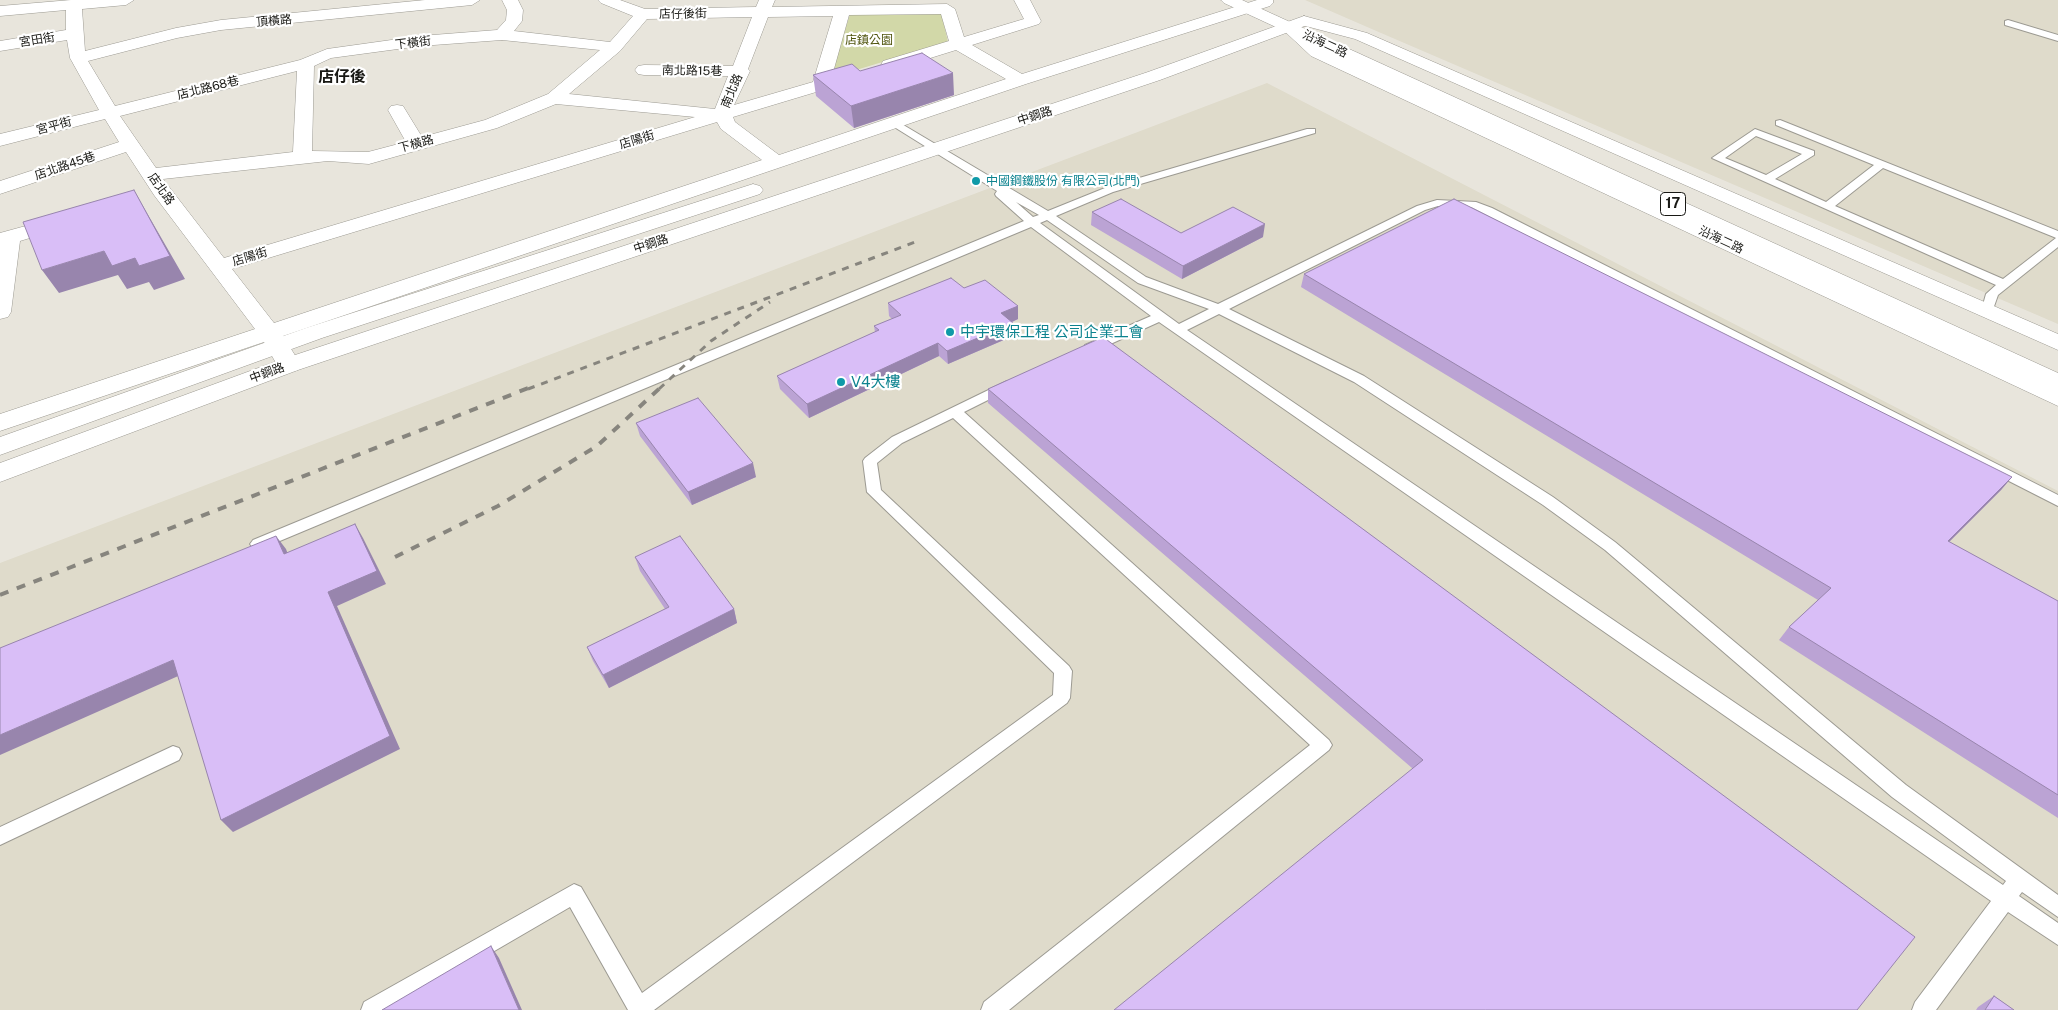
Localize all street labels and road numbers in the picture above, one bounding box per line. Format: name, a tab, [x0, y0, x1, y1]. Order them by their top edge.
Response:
street label: 店仔後街	[659, 6, 707, 22]
street label: 頂橫路	[255, 12, 293, 30]
street label: 沿海二路	[1300, 27, 1350, 61]
street label: 宮田街	[18, 30, 56, 50]
street label: 下橫街	[394, 34, 432, 52]
street label: 南北路15巷	[662, 63, 722, 79]
street label: 南北路	[718, 72, 746, 110]
street label: 店北路68巷	[176, 73, 240, 103]
street label: 中鋼路	[1016, 104, 1054, 128]
street label: 宮平街	[35, 114, 73, 138]
street label: 店陽街	[618, 128, 656, 152]
street label: 下橫路	[397, 132, 435, 156]
street label: 店北路45巷	[33, 149, 97, 183]
street label: 店北路	[145, 170, 177, 208]
road number: 17	[1660, 192, 1686, 215]
street label: 沿海二路	[1696, 223, 1746, 257]
street label: 中鋼路	[632, 232, 670, 256]
street label: 店陽街	[231, 245, 269, 269]
street label: 中鋼路	[248, 360, 286, 386]

